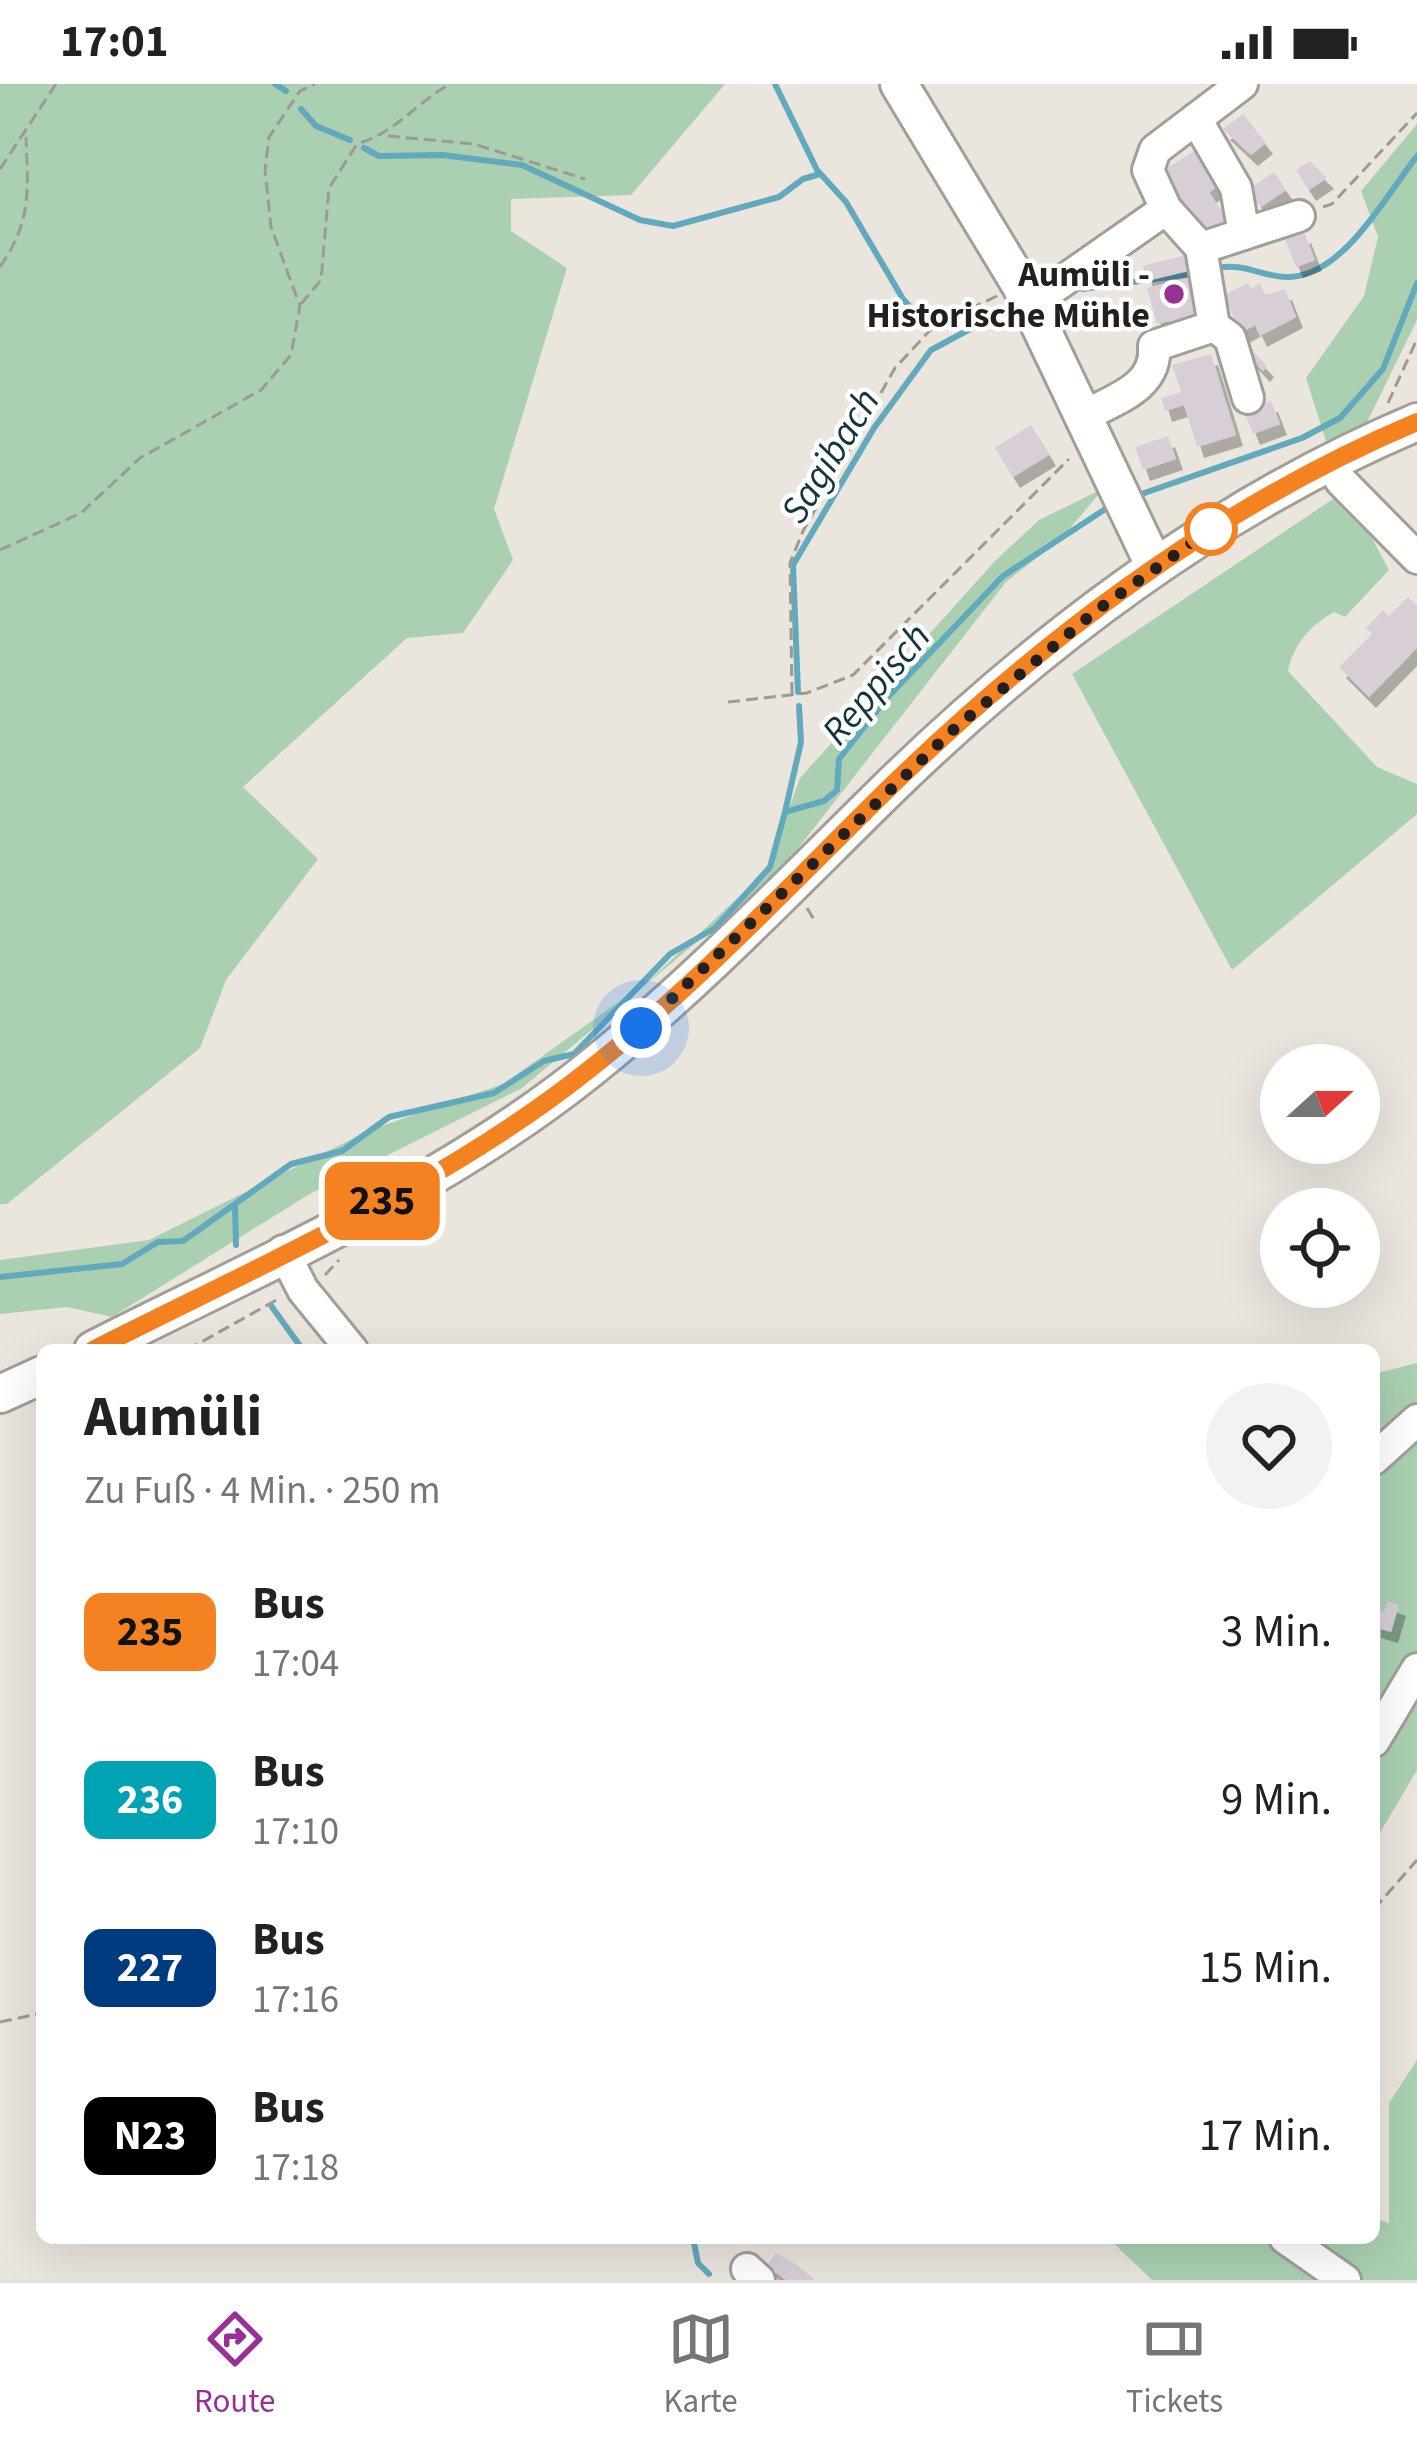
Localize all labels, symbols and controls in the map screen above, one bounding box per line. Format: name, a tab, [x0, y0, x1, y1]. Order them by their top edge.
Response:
text: 17:01	[60, 10, 169, 74]
place label: Aumüli - Historische Mühle	[867, 249, 1150, 341]
marker: Aumüli - Historische Mühle	[1161, 281, 1187, 307]
water label: Sagibach	[767, 378, 894, 534]
unlabelled marker	[1186, 504, 1236, 554]
water label: Reppisch	[809, 611, 944, 757]
your location	[611, 998, 671, 1058]
north arrow	[1260, 1044, 1380, 1164]
map controls	[1260, 1044, 1380, 1308]
line badge: 235	[313, 1162, 451, 1240]
text: 235	[349, 1171, 415, 1231]
button: locate	[1260, 1188, 1380, 1308]
text: Aumüli	[84, 1377, 262, 1458]
button: heart	[1206, 1383, 1332, 1509]
text: Zu Fuß · 4 Min. · 250 m	[84, 1463, 441, 1519]
text: Bus	[252, 1572, 325, 1636]
text: 3 Min.	[1221, 1600, 1332, 1664]
text: 235	[117, 1602, 183, 1662]
text: 17:04	[252, 1636, 339, 1692]
text: Bus	[252, 1740, 325, 1804]
text: 9 Min.	[1221, 1768, 1332, 1832]
text: 236	[117, 1770, 183, 1830]
text: 17:10	[252, 1804, 339, 1860]
text: Bus	[252, 1908, 325, 1972]
text: 15 Min.	[1199, 1936, 1332, 2000]
text: 227	[117, 1938, 183, 1998]
text: 17:16	[252, 1972, 339, 2028]
text: Bus	[252, 2076, 325, 2140]
text: 17 Min.	[1199, 2104, 1332, 2168]
text: N23	[114, 2106, 186, 2166]
text: 17:18	[252, 2140, 339, 2196]
tab: Route	[194, 2306, 275, 2425]
tab: Karte	[663, 2306, 738, 2425]
tab: Tickets	[1126, 2306, 1223, 2425]

